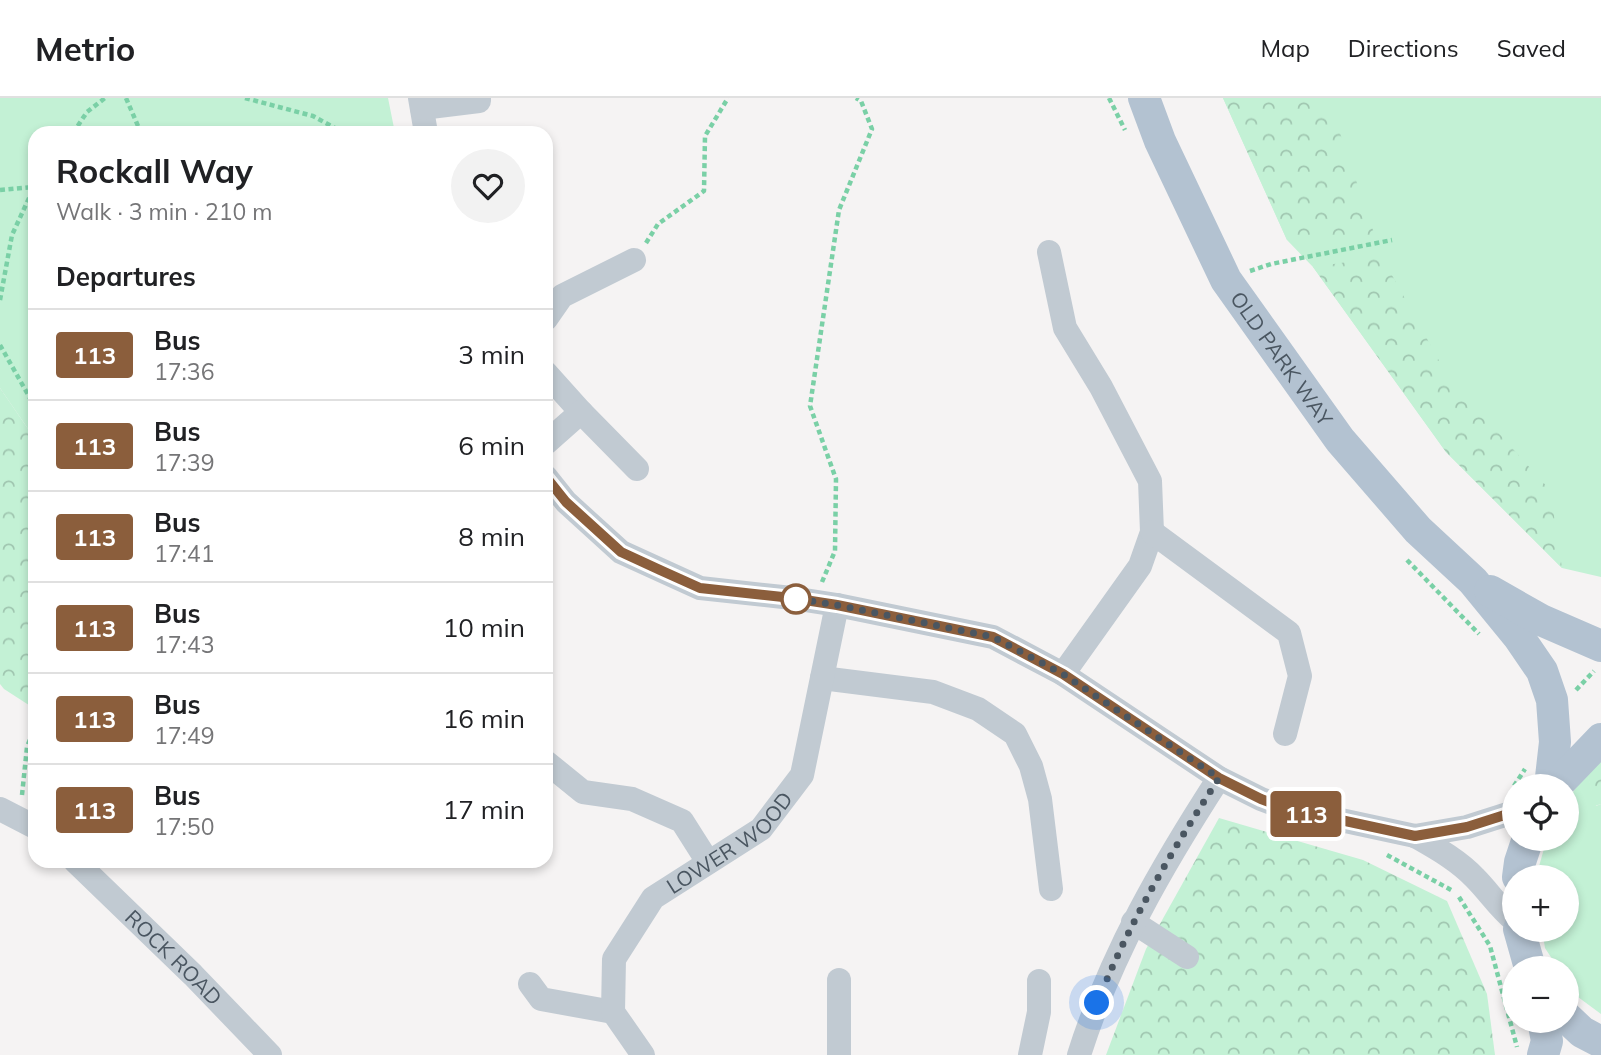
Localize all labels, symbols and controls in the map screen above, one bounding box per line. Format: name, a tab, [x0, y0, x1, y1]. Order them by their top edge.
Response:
text: Metrio	[35, 28, 135, 69]
text: Map	[1260, 33, 1310, 63]
text: Directions	[1348, 33, 1459, 63]
text: Saved	[1497, 33, 1566, 63]
button: heart	[451, 149, 525, 223]
text: Rockall Way	[56, 150, 253, 191]
text: Walk · 3 min · 210 m	[56, 197, 273, 226]
text: Departures	[56, 260, 196, 293]
street label: OLD PARK WAY	[1225, 286, 1339, 431]
text: Bus	[154, 324, 200, 357]
text: 3 min	[458, 338, 525, 371]
text: 113	[73, 340, 116, 370]
text: 17:36	[154, 357, 214, 386]
text: Bus	[154, 415, 200, 448]
text: 6 min	[458, 429, 525, 462]
text: 113	[73, 431, 116, 461]
text: 17:39	[154, 448, 214, 477]
text: Bus	[154, 506, 200, 539]
text: 8 min	[458, 520, 525, 553]
text: 113	[73, 522, 116, 552]
text: 17:41	[154, 539, 214, 568]
unlabelled marker	[781, 584, 811, 614]
text: Bus	[154, 597, 200, 630]
text: 10 min	[443, 611, 525, 644]
text: 113	[73, 613, 116, 643]
text: 17:43	[154, 630, 214, 659]
text: Bus	[154, 688, 200, 721]
text: 16 min	[443, 702, 525, 735]
text: 113	[73, 704, 116, 734]
text: 17:49	[154, 721, 214, 750]
map controls	[1502, 774, 1579, 1033]
button: locate	[1502, 774, 1579, 851]
text: Bus	[154, 779, 200, 812]
street label: LOWER WOOD	[662, 786, 798, 899]
line badge: 113	[1266, 791, 1346, 837]
text: 17 min	[443, 793, 525, 826]
text: 113	[73, 795, 116, 825]
text: 113	[1284, 799, 1328, 829]
text: 17:50	[154, 812, 214, 841]
button: +	[1502, 865, 1579, 942]
street label: ROCK ROAD	[120, 904, 228, 1010]
button: −	[1502, 956, 1579, 1033]
your location	[1079, 985, 1114, 1020]

